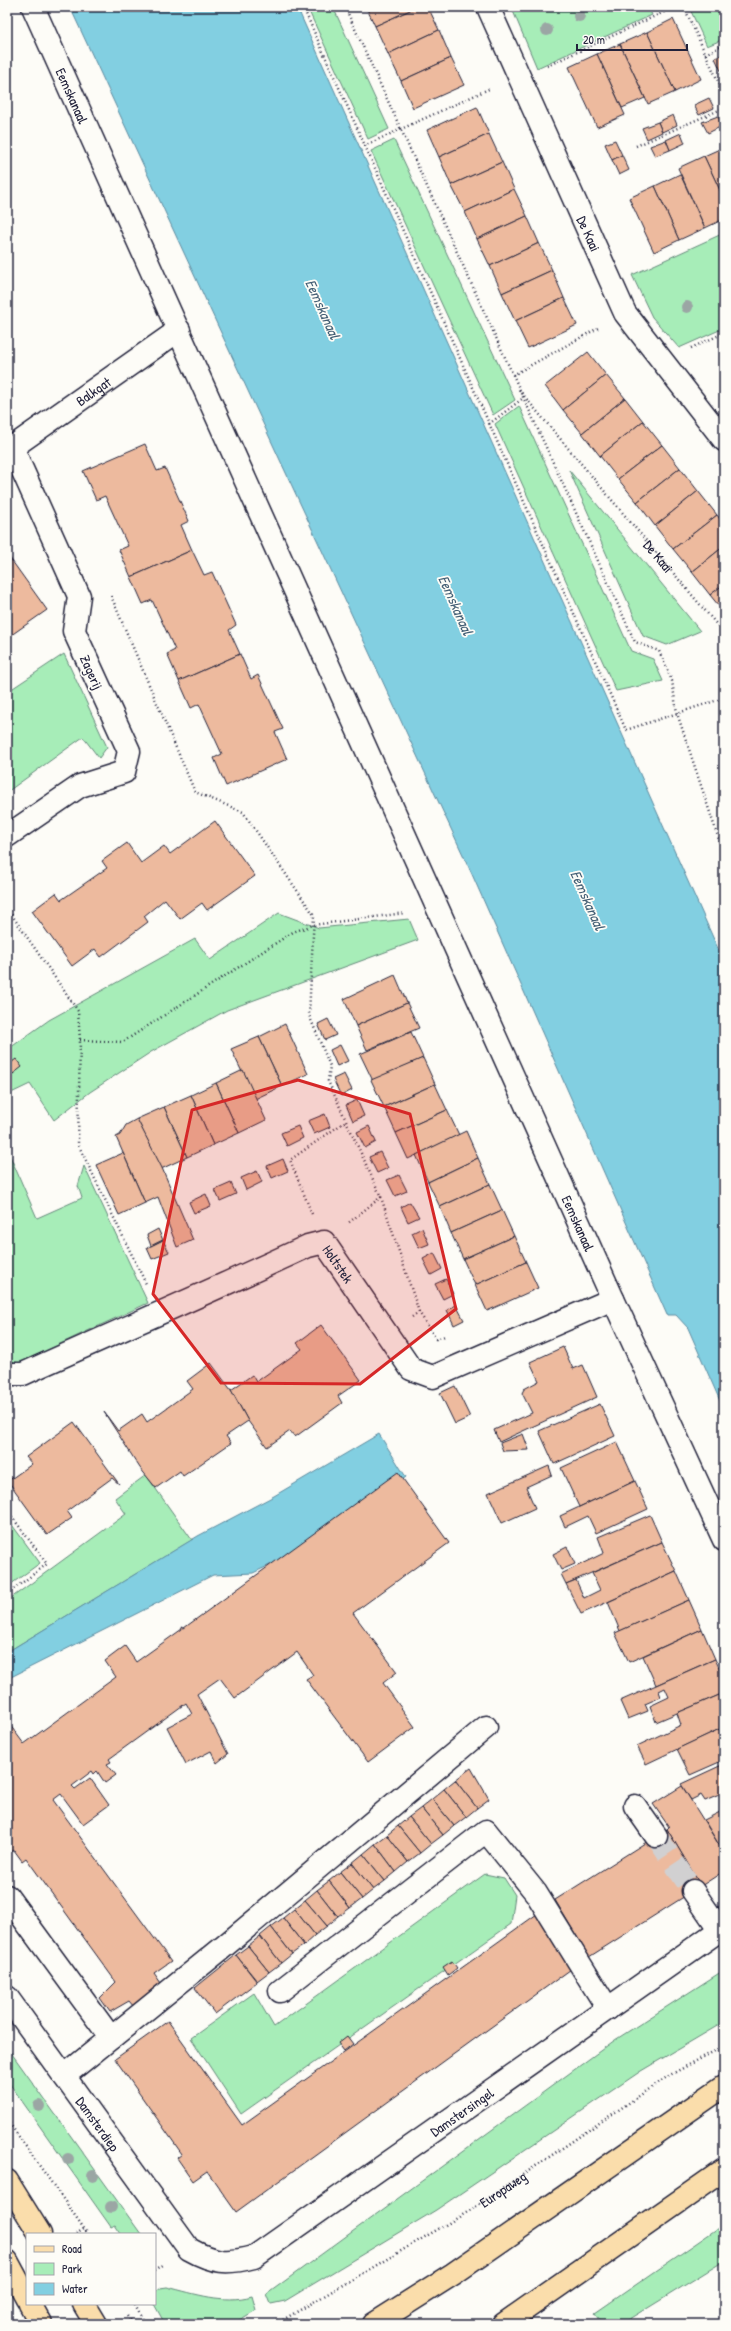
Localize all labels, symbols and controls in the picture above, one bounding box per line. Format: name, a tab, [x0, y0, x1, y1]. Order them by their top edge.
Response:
scale bar	[577, 26, 687, 52]
text: 20 m	[583, 31, 605, 48]
street label: Eemskanaal	[52, 65, 94, 127]
street label: De Kaai	[573, 213, 606, 254]
water label: Eemskanaal	[301, 276, 346, 343]
street label: Balkgat	[72, 372, 114, 409]
street label: De Kaai	[640, 536, 678, 576]
water label: Eemskanaal	[434, 572, 479, 639]
street label: Zagerij	[75, 652, 108, 693]
water label: Eemskanaal	[566, 867, 611, 934]
street label: Eemskanaal	[558, 1192, 600, 1254]
street label: Holtstek	[319, 1241, 359, 1287]
street label: Damstersingel	[426, 2082, 497, 2140]
street label: Damsterdiep	[72, 2092, 124, 2155]
street label: Europaweg	[475, 2166, 530, 2211]
legend	[26, 2233, 156, 2305]
text: Road	[62, 2240, 82, 2257]
text: Park	[62, 2260, 82, 2277]
text: Water	[62, 2280, 88, 2297]

